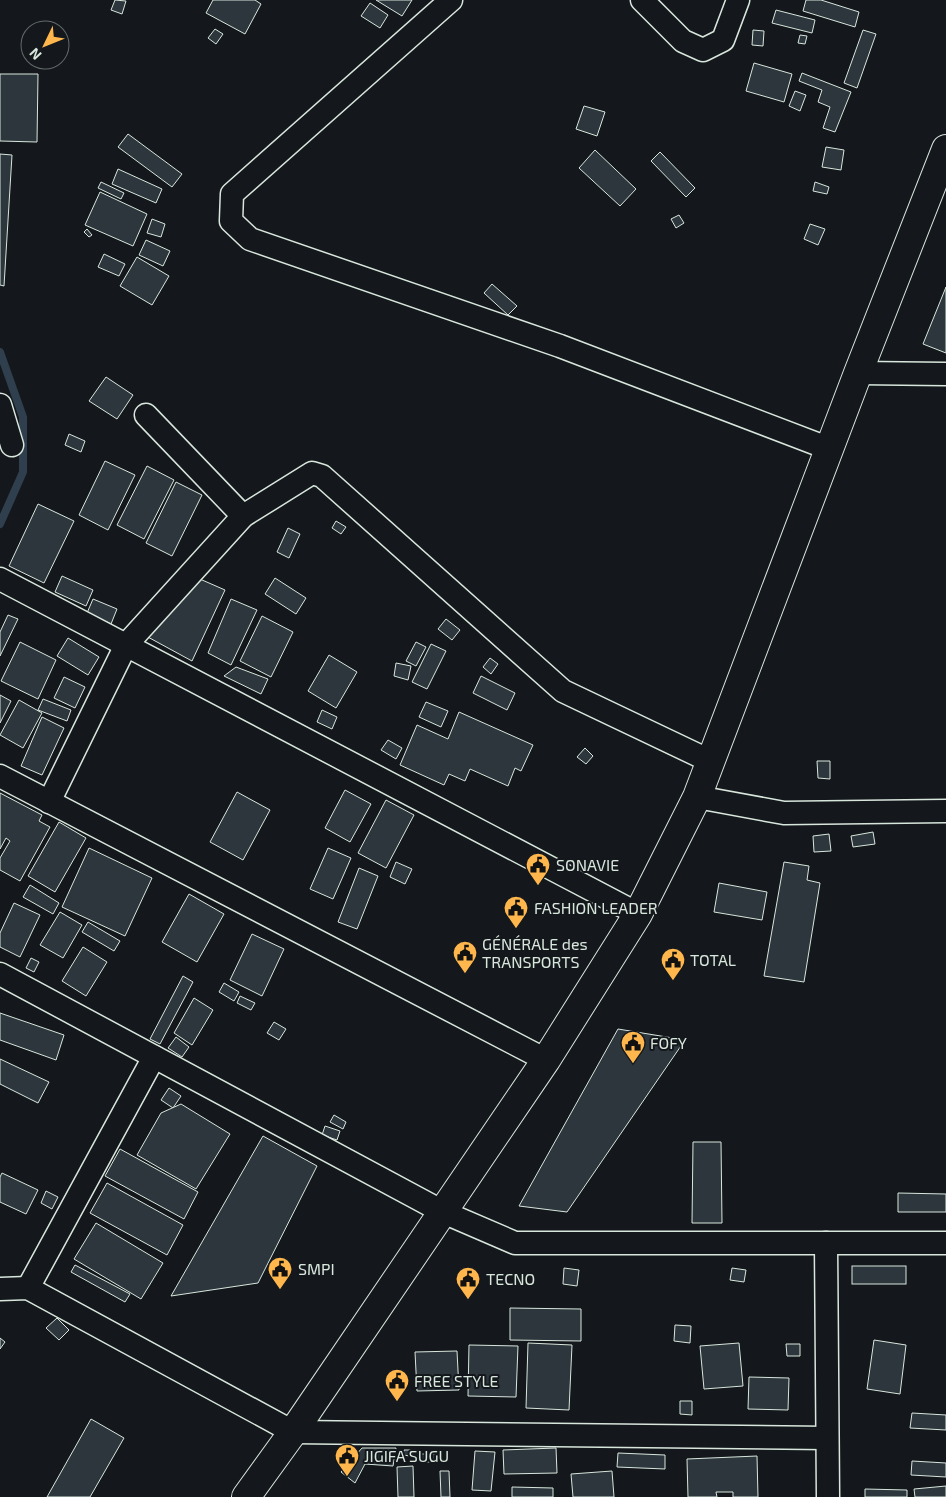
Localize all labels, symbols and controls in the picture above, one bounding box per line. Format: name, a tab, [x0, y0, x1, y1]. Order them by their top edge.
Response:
north arrow	[20, 20, 70, 70]
text: N	[25, 45, 45, 64]
public building icon: SONAVIE	[525, 852, 551, 886]
place label: SONAVIE	[556, 855, 619, 874]
public building icon: FASHION LEADER	[503, 895, 529, 929]
place label: FASHION LEADER	[534, 898, 658, 917]
place label: GÉNÉRALE des TRANSPORTS	[482, 934, 588, 971]
public building icon: GÉNÉRALE des TRANSPORTS	[452, 940, 478, 974]
public building icon: TOTAL	[660, 947, 686, 981]
place label: TOTAL	[690, 950, 736, 969]
public building icon: FOFY	[620, 1030, 646, 1064]
place label: FOFY	[650, 1033, 687, 1052]
public building icon: SMPI	[267, 1256, 293, 1290]
place label: SMPI	[298, 1259, 335, 1278]
public building icon: TECNO	[455, 1266, 481, 1300]
place label: TECNO	[486, 1269, 535, 1288]
public building icon: FREE STYLE	[384, 1368, 410, 1402]
place label: FREE STYLE	[414, 1371, 499, 1390]
public building icon: JIGIFA SUGU	[334, 1443, 360, 1477]
place label: JIGIFA SUGU	[364, 1446, 449, 1465]

